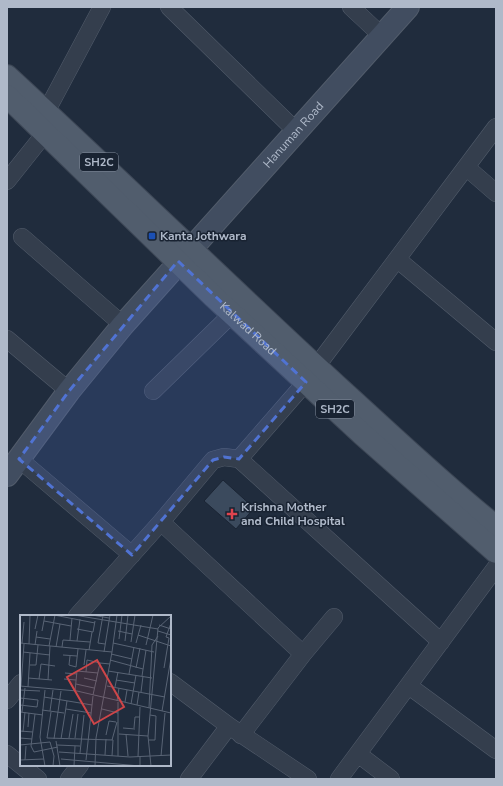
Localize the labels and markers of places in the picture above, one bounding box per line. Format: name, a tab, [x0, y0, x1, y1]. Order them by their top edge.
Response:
place label: Kanta Jothwara	[160, 228, 247, 244]
marker: Kanta Jothwara	[147, 231, 157, 241]
place label: Krishna Mother and Child Hospital	[241, 499, 345, 529]
marker: Krishna Mother and Child Hospital	[226, 508, 238, 520]

